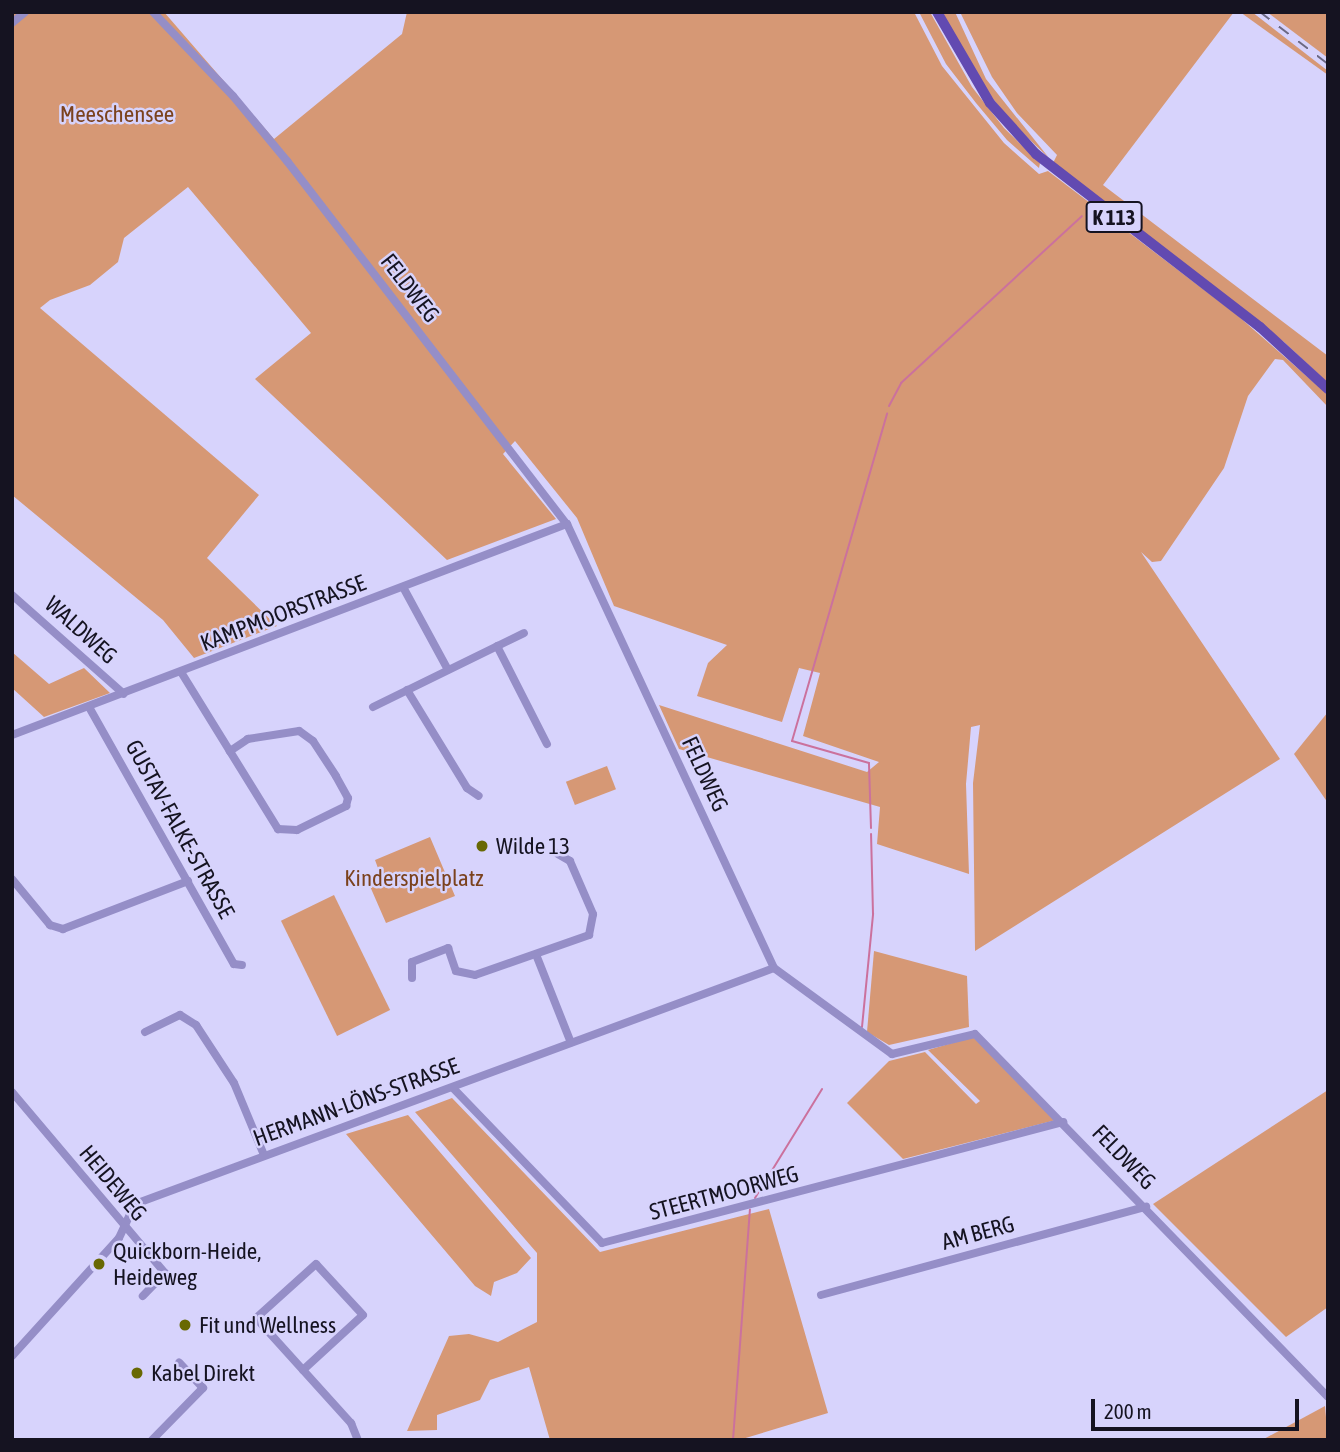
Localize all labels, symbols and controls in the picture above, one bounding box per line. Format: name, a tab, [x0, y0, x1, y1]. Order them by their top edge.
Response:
park label: Meeschensee	[60, 100, 174, 128]
road number: K 113	[1084, 200, 1144, 234]
street label: FELDWEG	[375, 248, 445, 328]
street label: KAMPMOORSTRASSE	[197, 569, 369, 657]
street label: WALDWEG	[39, 590, 123, 670]
street label: FELDWEG	[676, 732, 734, 816]
street label: GUSTAV-FALKE-STRASSE	[120, 735, 240, 923]
place label: Wilde 13	[496, 832, 570, 860]
marker: Wilde 13	[474, 838, 490, 854]
park label: Kinderspielplatz	[344, 864, 484, 892]
street label: HERMANN-LÖNS-STRASSE	[249, 1052, 463, 1152]
street label: FELDWEG	[1087, 1119, 1161, 1195]
street label: HEIDEWEG	[73, 1140, 153, 1226]
street label: STEERTMOORWEG	[646, 1160, 802, 1226]
street label: AM BERG	[939, 1210, 1017, 1256]
place label: Quickborn-Heide, Heideweg	[113, 1237, 261, 1291]
marker: Quickborn-Heide, Heideweg	[91, 1256, 107, 1272]
place label: Fit und Wellness	[199, 1311, 336, 1339]
marker: Fit und Wellness	[177, 1317, 193, 1333]
place label: Kabel Direkt	[151, 1359, 255, 1387]
marker: Kabel Direkt	[129, 1365, 145, 1381]
scale bar	[1095, 1386, 1303, 1430]
text: 200 m	[1104, 1399, 1152, 1423]

